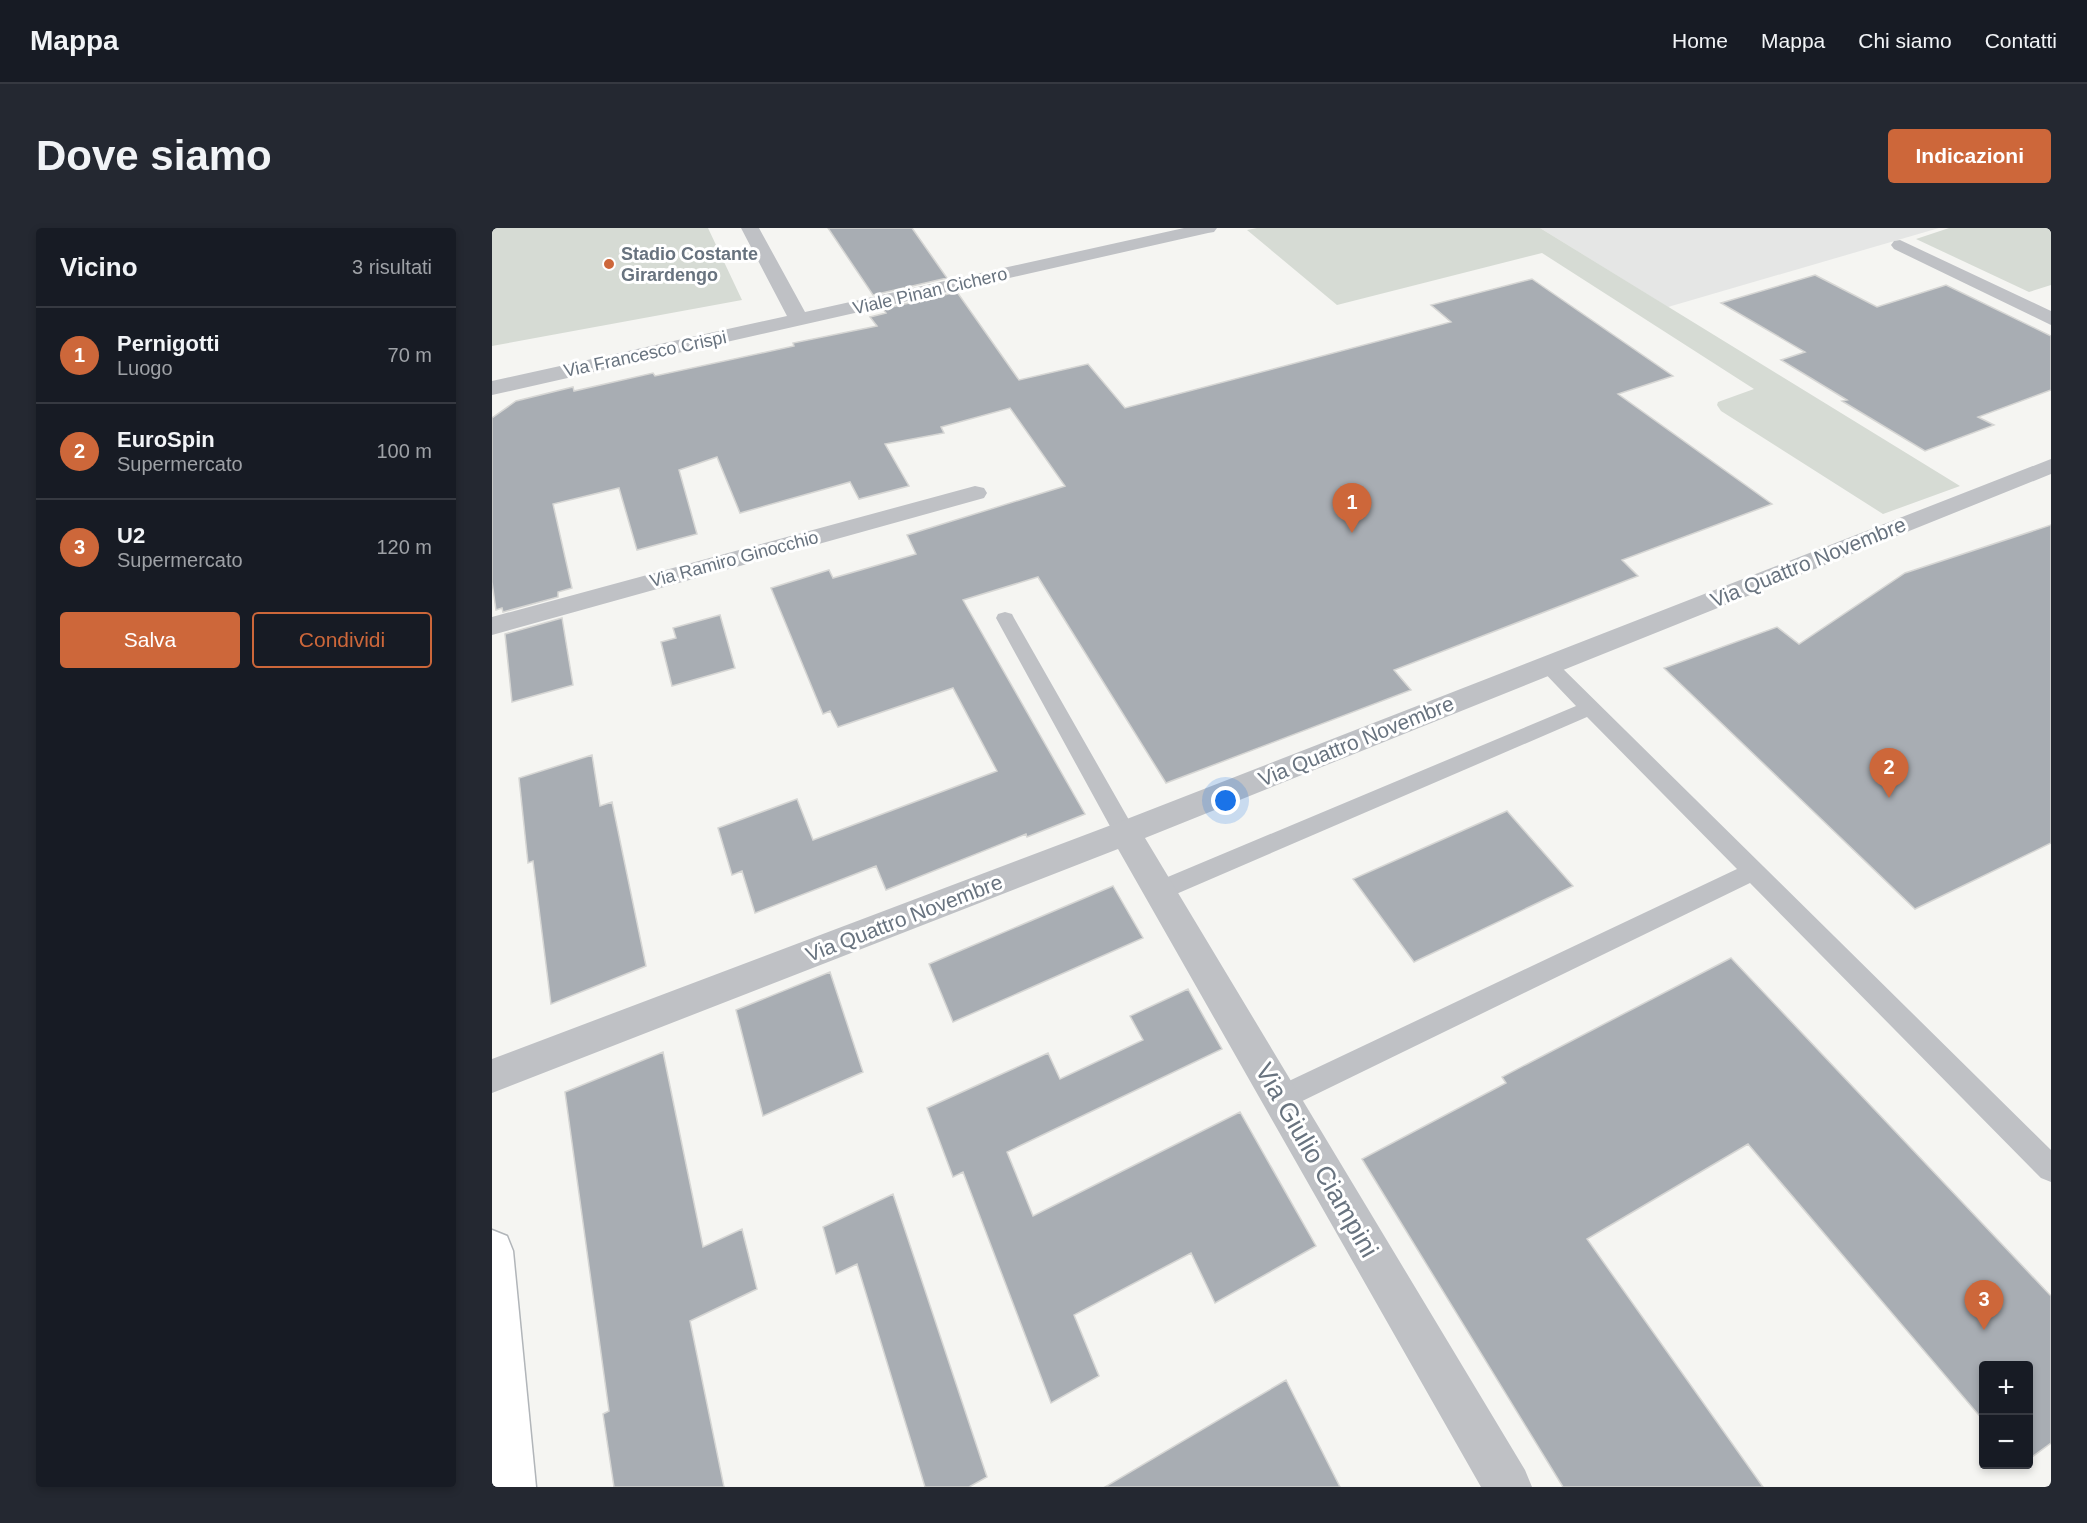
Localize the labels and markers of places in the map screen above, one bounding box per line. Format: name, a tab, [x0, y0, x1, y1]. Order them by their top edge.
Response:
place label: Stadio Costante Girardengo	[621, 244, 758, 285]
marker: Stadio Costante Girardengo	[602, 257, 616, 271]
pin: 1	[1332, 484, 1372, 533]
pin: 2	[1870, 748, 1908, 798]
pin: 3	[1964, 1280, 2004, 1330]

